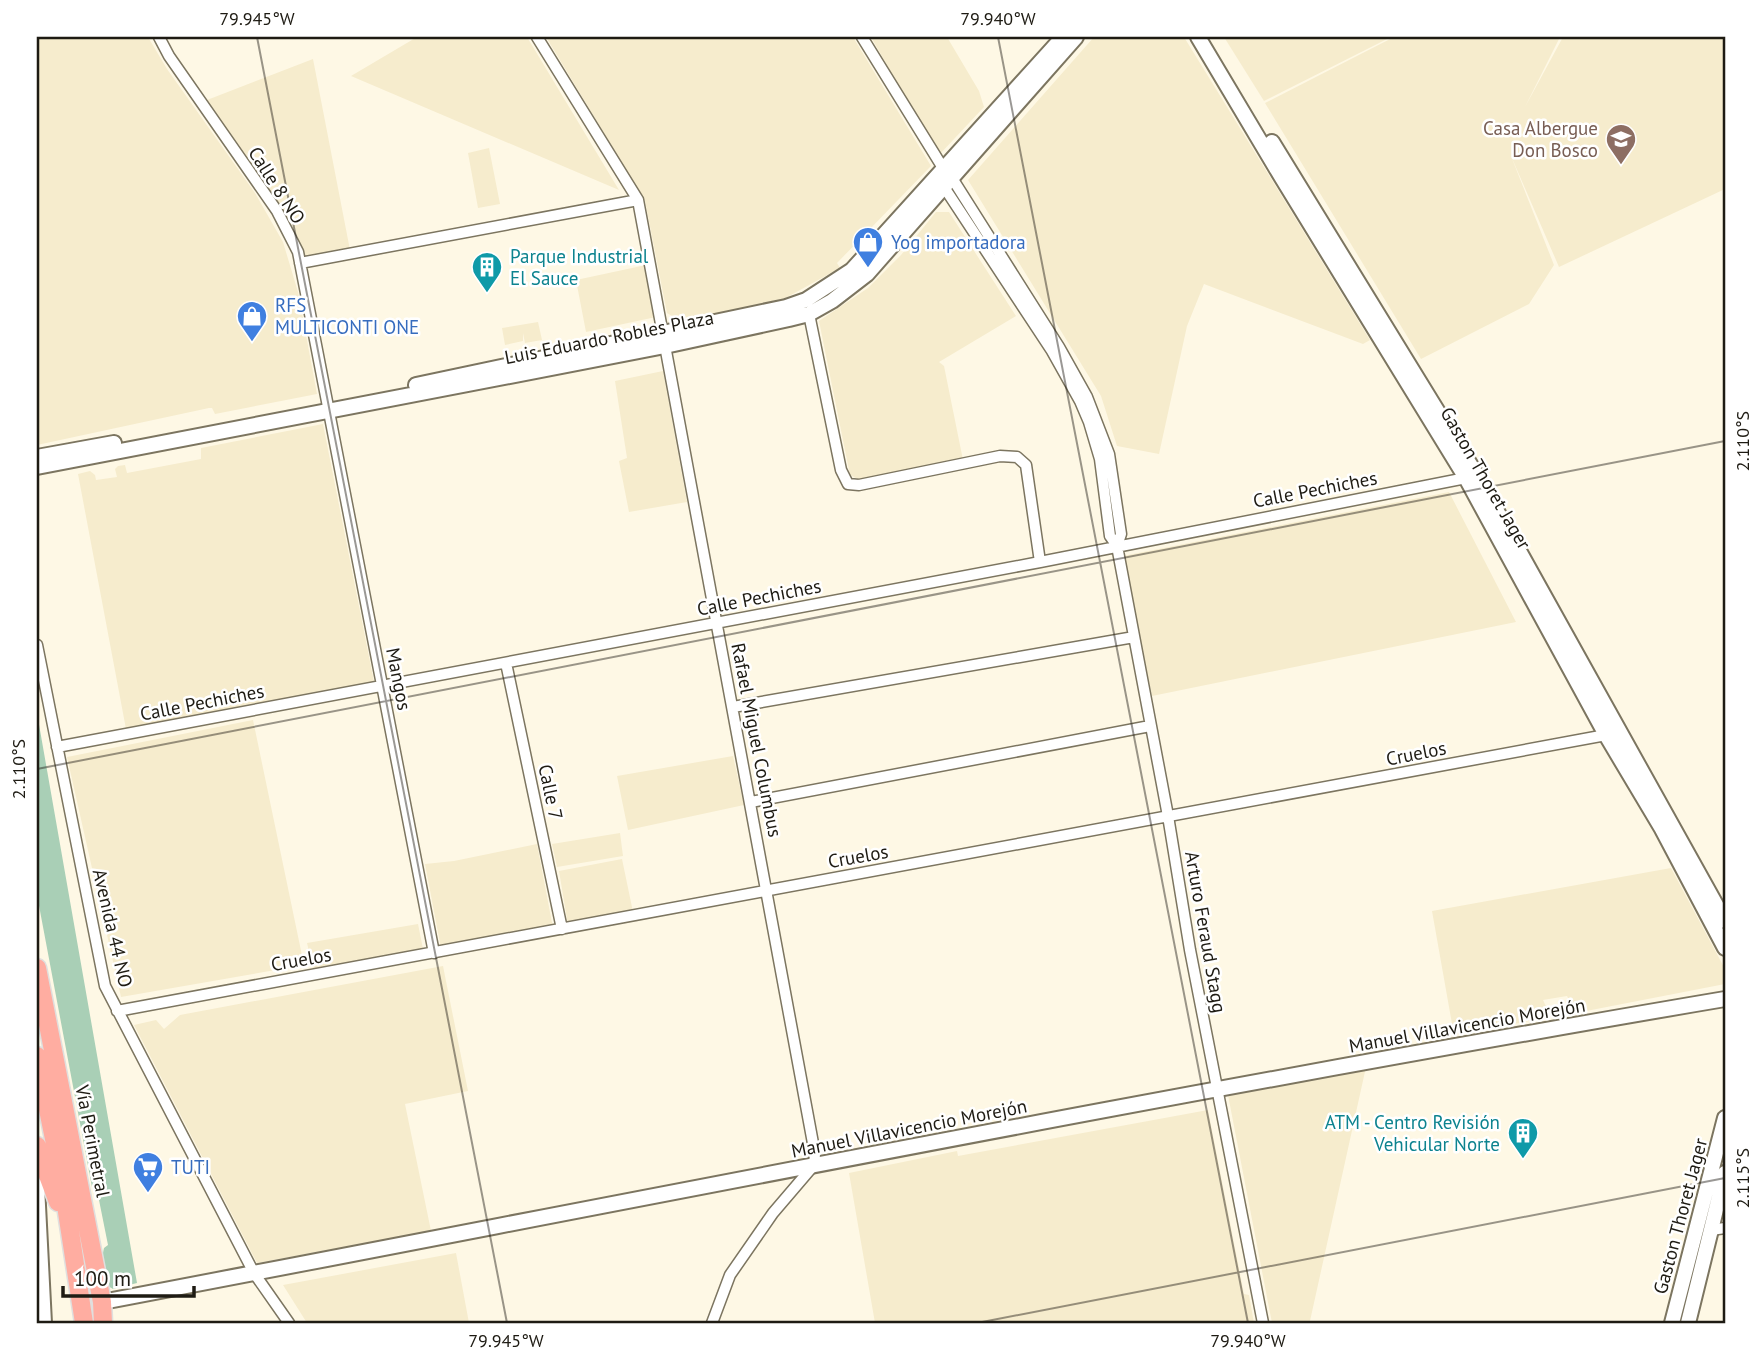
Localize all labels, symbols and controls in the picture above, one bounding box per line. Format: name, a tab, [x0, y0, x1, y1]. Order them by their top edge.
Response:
text: 79.945°W	[219, 7, 295, 30]
text: 79.940°W	[960, 7, 1036, 30]
place label: Casa Albergue Don Bosco	[1483, 116, 1598, 162]
school or university icon: Casa Albergue Don Bosco	[1604, 122, 1638, 166]
street label: Calle 8 NO	[243, 142, 311, 228]
shop icon: Yog importadora	[851, 225, 885, 269]
place label: Yog importadora	[891, 230, 1026, 254]
place label: Parque Industrial El Sauce	[510, 244, 649, 290]
building icon: Parque Industrial El Sauce	[470, 250, 504, 294]
place label: RFS MULTICONTI ONE	[275, 293, 419, 339]
shop icon: RFS MULTICONTI ONE	[235, 299, 269, 343]
street label: Luis Eduardo Robles Plaza	[502, 305, 716, 369]
street label: Gaston Thoret Jager	[1436, 403, 1537, 554]
text: 2.110°S	[1731, 411, 1754, 471]
street label: Calle Pechiches	[1251, 465, 1379, 513]
street label: Calle Pechiches	[695, 573, 823, 621]
street label: Rafael Miguel Columbus	[726, 641, 788, 839]
street label: Mangos	[381, 646, 417, 712]
street label: Calle Pechiches	[138, 678, 266, 726]
street label: Cruelos	[1384, 735, 1448, 771]
text: 2.110°S	[7, 739, 30, 799]
street label: Calle 7	[533, 762, 569, 822]
street label: Cruelos	[826, 839, 890, 873]
street label: Arturo Feraud Stagg	[1180, 849, 1232, 1015]
street label: Avenida 44 NO	[88, 866, 138, 990]
street label: Cruelos	[269, 942, 333, 976]
street label: Manuel Villavicencio Morejón	[1347, 992, 1587, 1058]
street label: Vía Perimetral	[70, 1082, 116, 1199]
street label: Manuel Villavicencio Morejón	[789, 1093, 1029, 1163]
place label: ATM - Centro Revisión Vehicular Norte	[1325, 1110, 1500, 1156]
building icon: ATM - Centro Revisión Vehicular Norte	[1506, 1116, 1540, 1160]
street label: Gaston Thoret Jager	[1648, 1135, 1712, 1297]
text: 2.115°S	[1731, 1148, 1754, 1208]
supermarket icon: TUTI	[131, 1150, 165, 1194]
place label: TUTI	[171, 1155, 210, 1179]
scale bar	[63, 1255, 194, 1299]
text: 100 m	[74, 1265, 131, 1292]
text: 79.945°W	[468, 1329, 544, 1352]
text: 79.940°W	[1210, 1329, 1286, 1352]

